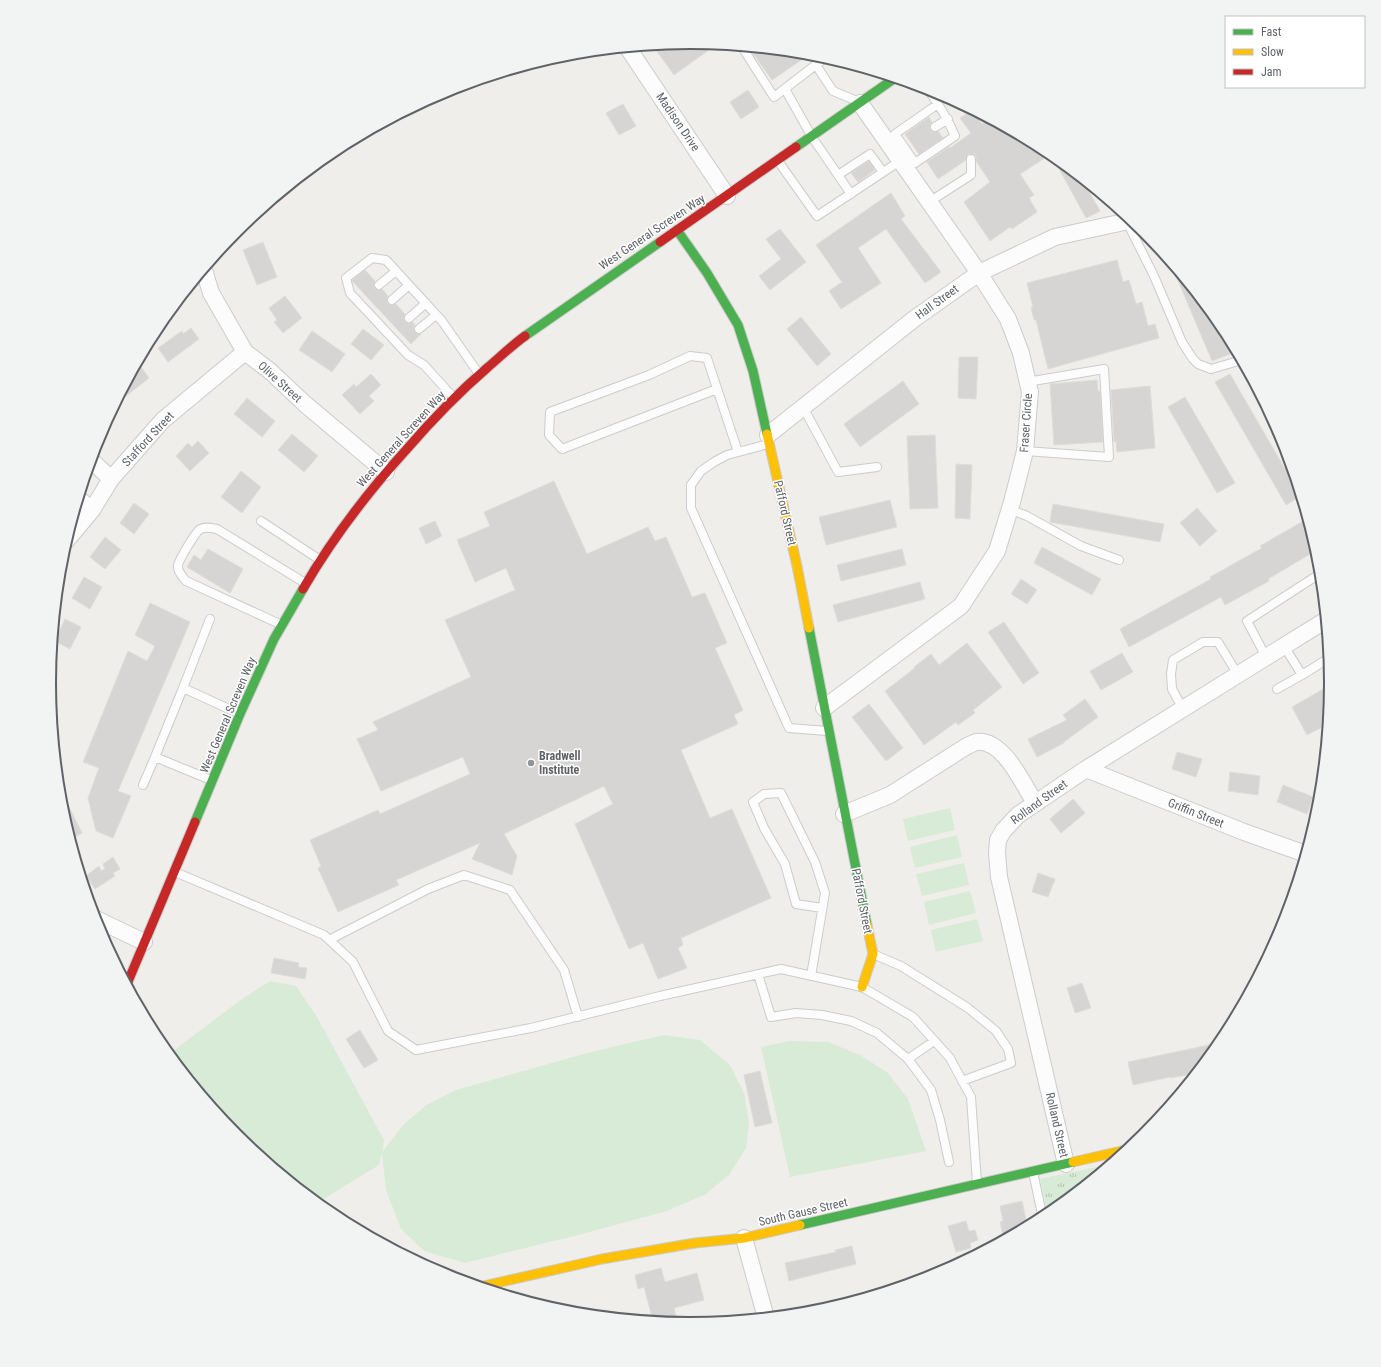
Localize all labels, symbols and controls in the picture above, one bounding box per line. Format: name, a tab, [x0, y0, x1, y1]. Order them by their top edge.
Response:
legend	[1225, 16, 1365, 88]
text: Fast	[1261, 25, 1282, 39]
text: Slow	[1261, 45, 1284, 59]
text: Jam	[1261, 65, 1282, 79]
street label: Madison Drive	[653, 90, 703, 154]
street label: West General Screven Way	[596, 191, 708, 273]
street label: Hall Street	[913, 282, 962, 322]
street label: Olive Street	[255, 359, 305, 406]
street label: West General Screven Way	[354, 388, 448, 490]
street label: Fraser Circle	[1017, 393, 1035, 453]
street label: Stafford Street	[119, 408, 177, 469]
street label: Pafford Street	[771, 479, 799, 547]
street label: West General Screven Way	[197, 655, 259, 775]
place label: Bradwell Institute	[539, 749, 581, 777]
marker: Bradwell Institute	[526, 758, 536, 768]
street label: Rolland Street	[1008, 777, 1070, 827]
street label: Griffin Street	[1166, 795, 1226, 831]
street label: Pafford Street	[849, 867, 875, 935]
street label: Rolland Street	[1043, 1091, 1071, 1159]
street label: South Gause Street	[757, 1195, 849, 1229]

